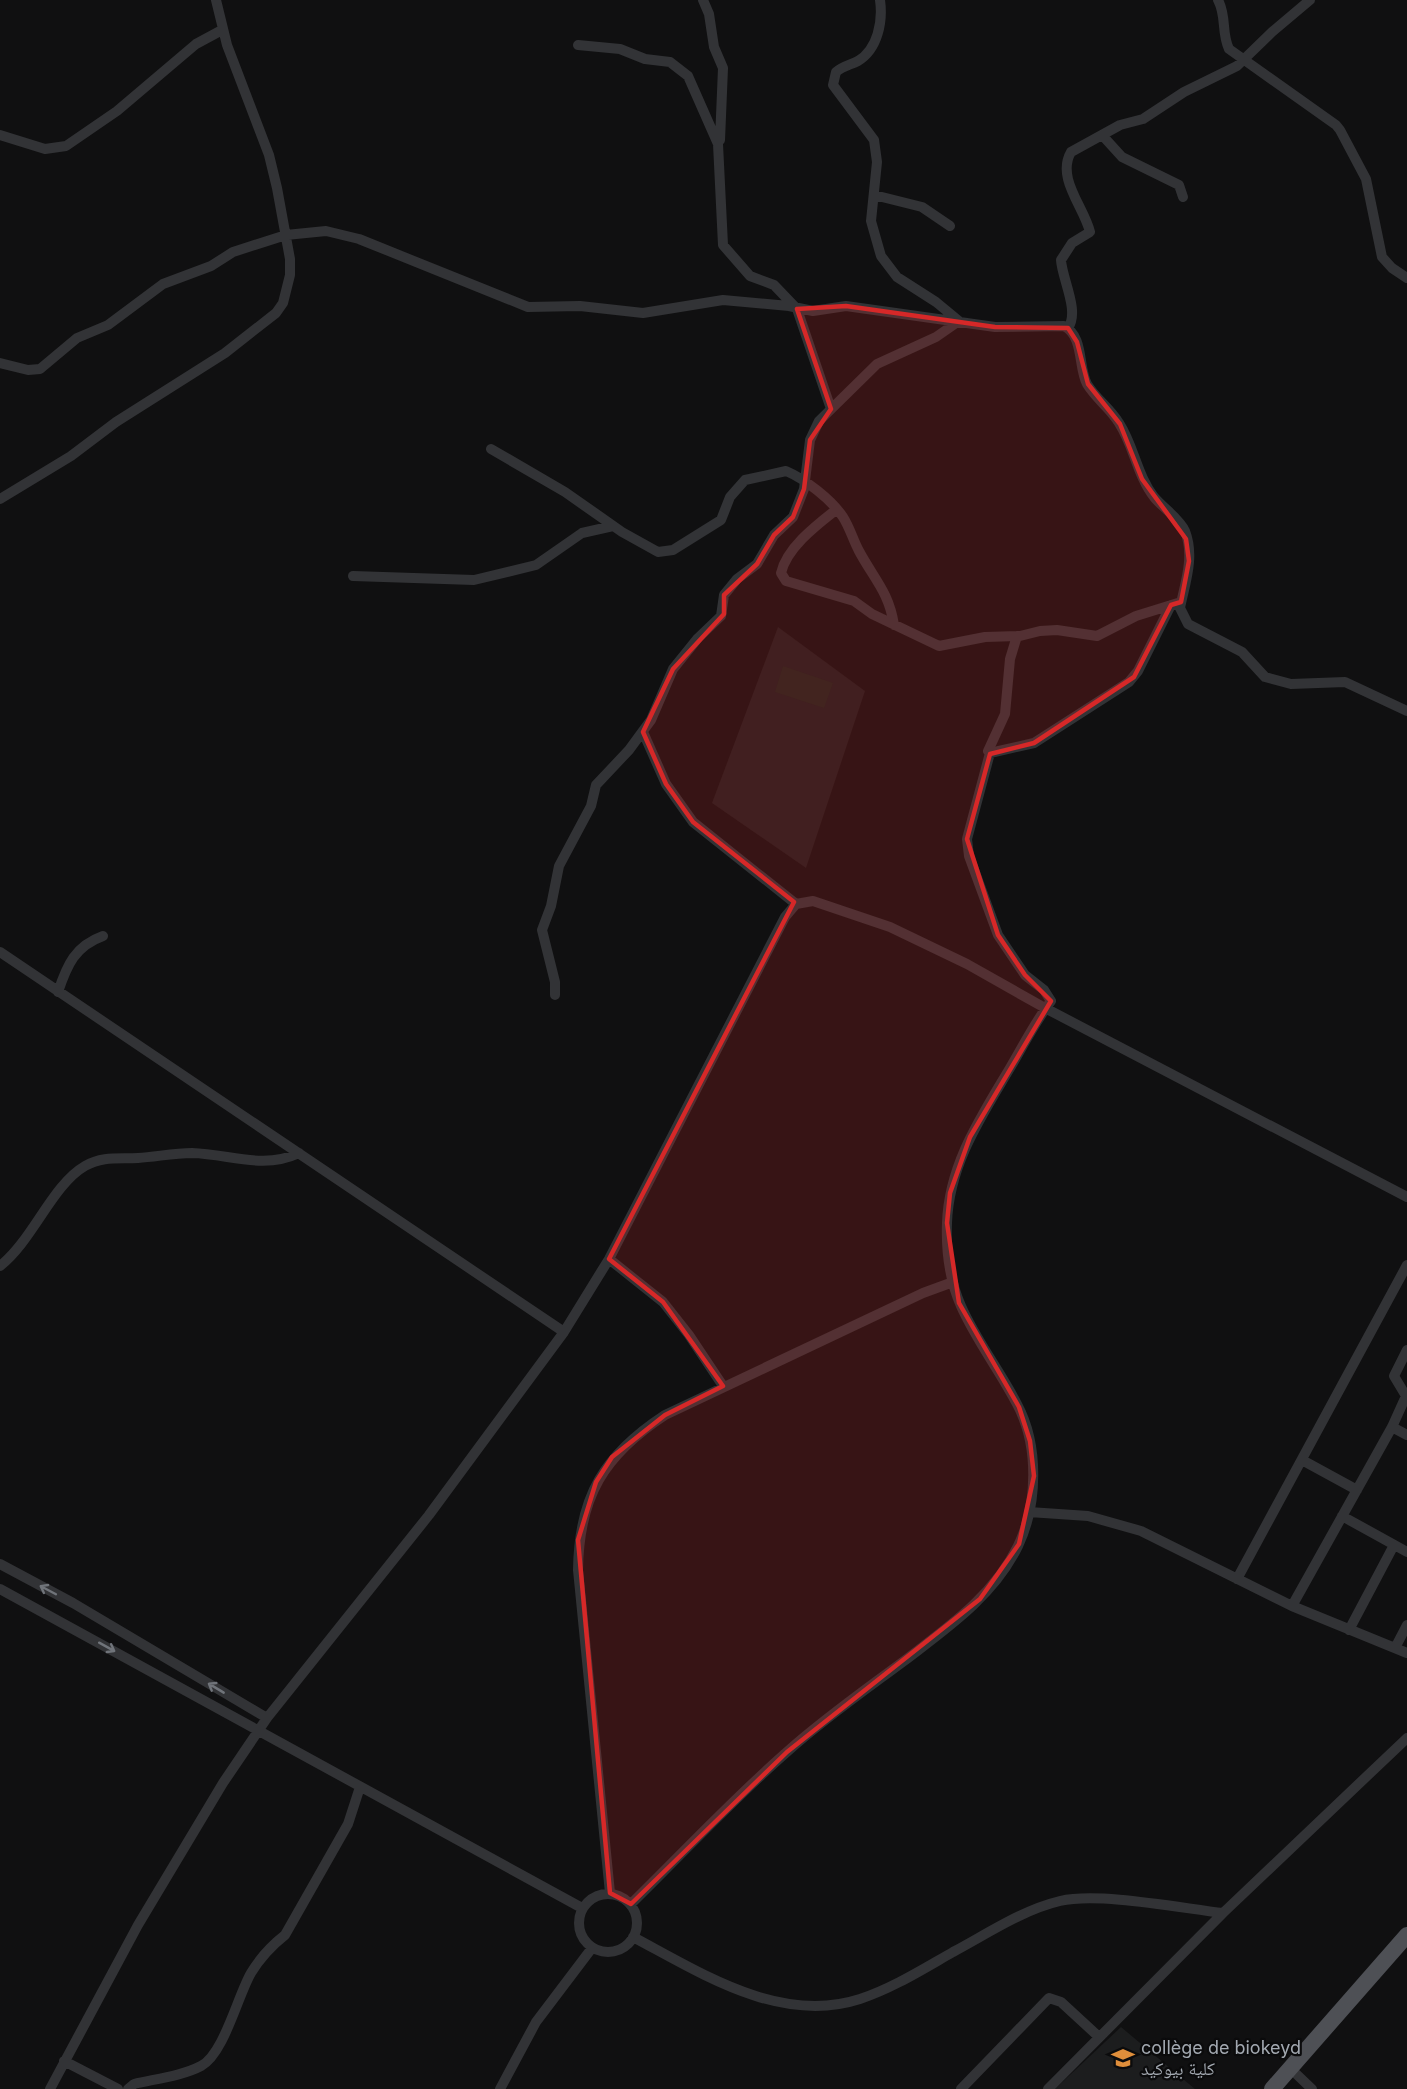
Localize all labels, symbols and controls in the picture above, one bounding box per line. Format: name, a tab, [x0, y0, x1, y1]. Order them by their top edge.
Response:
one-way arrow	[39, 1583, 57, 1595]
one-way arrow	[97, 1642, 115, 1653]
one-way arrow	[208, 1682, 225, 1694]
place label: collège de biokeyd كلية بيوكيد	[1141, 2037, 1301, 2080]
school or university icon: collège de biokeyd كلية بيوكيد	[1110, 2045, 1136, 2071]

